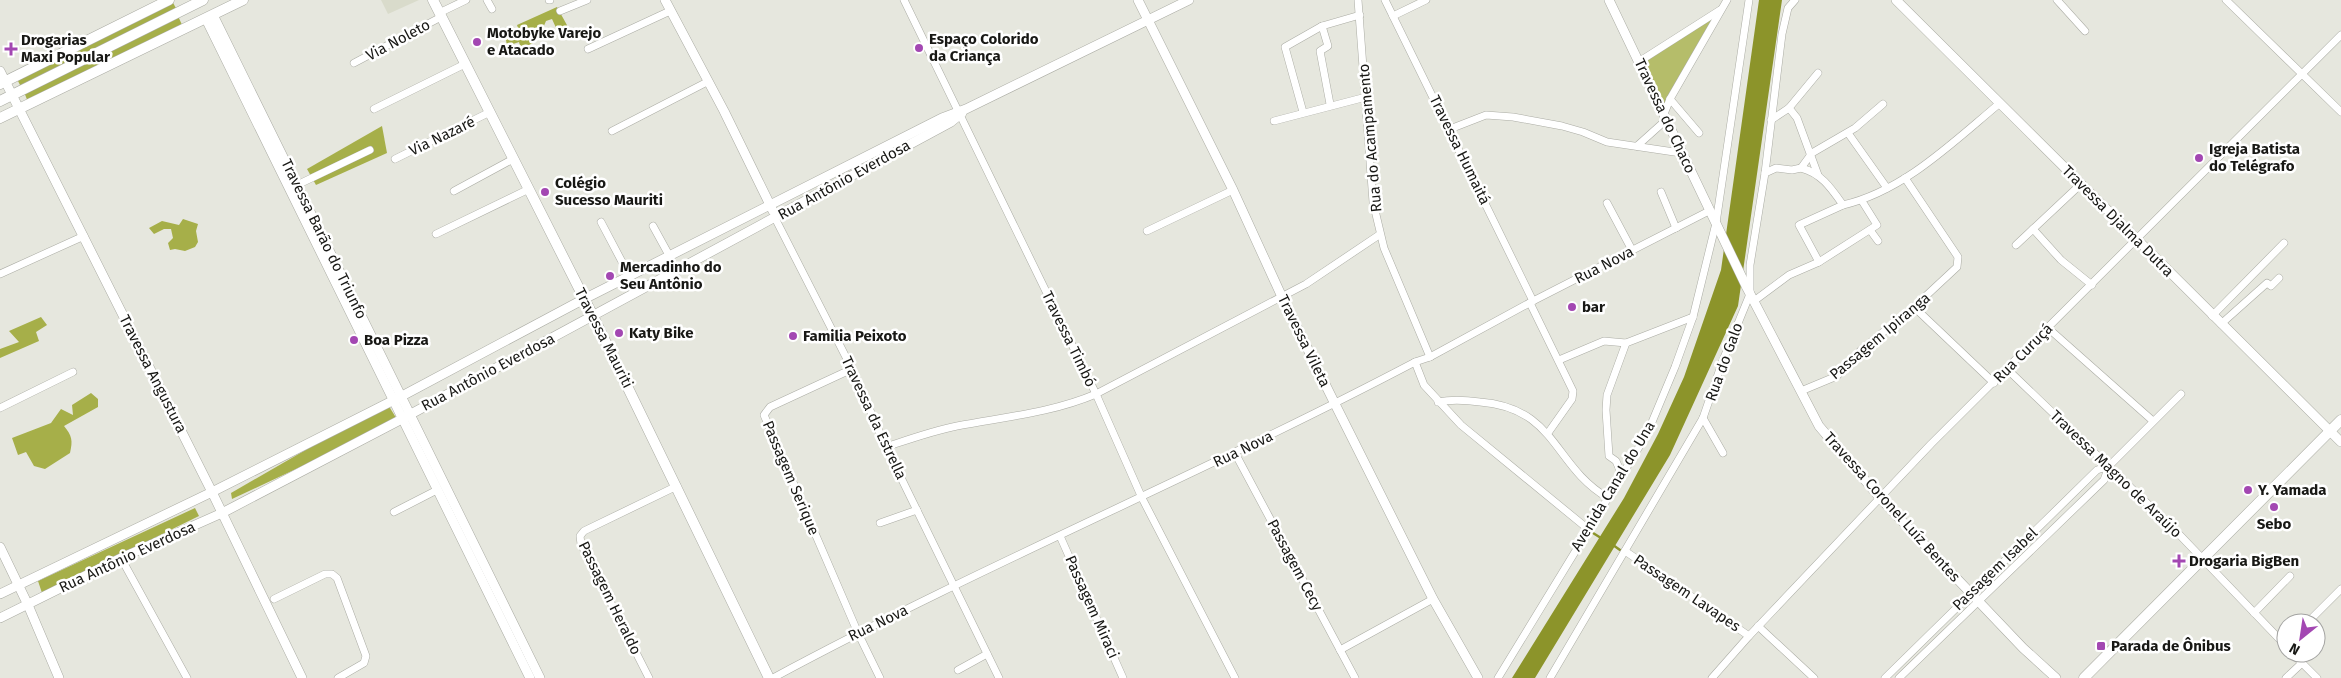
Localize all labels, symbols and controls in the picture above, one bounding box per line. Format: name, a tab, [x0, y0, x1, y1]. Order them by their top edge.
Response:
street label: Via Noleto	[363, 16, 433, 64]
place label: Motobyke Varejo e Atacado	[487, 24, 602, 59]
place label: Espaço Colorido da Criança	[929, 30, 1039, 66]
place label: Drogarias Maxi Popular	[21, 31, 111, 66]
marker: Motobyke Varejo e Atacado	[471, 36, 483, 48]
marker: Espaço Colorido da Criança	[913, 42, 925, 54]
marker: Drogarias Maxi Popular	[5, 43, 17, 55]
street label: Travessa do Chaco	[1631, 56, 1699, 176]
street label: Rua do Acampamento	[1355, 63, 1385, 213]
street label: Travessa Humaitá	[1426, 92, 1494, 208]
street label: Via Nazaré	[406, 112, 478, 160]
street label: Rua Antônio Everdosa	[775, 136, 913, 224]
place label: Igreja Batista do Telégrafo	[2209, 140, 2300, 175]
marker: Igreja Batista do Telégrafo	[2193, 152, 2205, 164]
street label: Travessa Barão do Triunfo	[277, 156, 371, 322]
street label: Travessa Djalma Dutra	[2058, 161, 2178, 281]
place label: Colégio Sucesso Mauriti	[555, 174, 663, 209]
marker: Colégio Sucesso Mauriti	[539, 186, 551, 198]
street label: Rua Nova	[1571, 242, 1637, 288]
place label: Mercadinho do Seu Antônio	[620, 258, 722, 293]
marker: Mercadinho do Seu Antônio	[604, 270, 616, 282]
street label: Travessa Mauriti	[571, 285, 637, 391]
street label: Travessa Timbó	[1038, 288, 1100, 390]
street label: Passagem Ipiranga	[1826, 289, 1934, 383]
street label: Travessa Vileta	[1274, 292, 1334, 390]
place label: bar	[1582, 298, 1606, 316]
marker: bar	[1566, 301, 1578, 313]
street label: Travessa Angustura	[115, 312, 191, 436]
street label: Rua do Galo	[1701, 320, 1747, 404]
street label: Rua Curuçá	[1990, 320, 2056, 386]
place label: Katy Bike	[629, 324, 693, 342]
marker: Katy Bike	[613, 327, 625, 339]
place label: Familia Peixoto	[803, 327, 907, 345]
street label: Rua Antônio Everdosa	[418, 329, 558, 415]
marker: Familia Peixoto	[787, 330, 799, 342]
place label: Boa Pizza	[364, 331, 429, 349]
marker: Boa Pizza	[348, 334, 360, 346]
street label: Travessa da Estrella	[838, 354, 910, 482]
street label: Travessa Magno de Araújo	[2047, 407, 2185, 541]
street label: Passagem Serique	[759, 418, 823, 538]
street label: Avenida Canal do Una	[1567, 418, 1659, 554]
street label: Rua Nova	[1210, 427, 1276, 471]
street label: Travessa Coronel Luíz Bentes	[1820, 428, 1964, 586]
place label: Y. Yamada	[2257, 481, 2327, 499]
marker: Y. Yamada	[2242, 484, 2254, 496]
marker: Sebo	[2268, 501, 2280, 513]
place label: Sebo	[2257, 515, 2292, 533]
street label: Passagem Cecy	[1263, 516, 1327, 614]
street label: Rua Antônio Everdosa	[56, 517, 198, 597]
street label: Passagem Isabel	[1949, 524, 2042, 614]
street label: Passagem Heraldo	[575, 538, 645, 658]
street label: Passagem Lavapes	[1630, 551, 1744, 635]
place label: Drogaria BigBen	[2189, 552, 2299, 570]
street label: Passagem Miraci	[1061, 553, 1123, 661]
marker: Drogaria BigBen	[2173, 555, 2185, 567]
street label: Rua Nova	[845, 601, 911, 645]
north arrow	[2276, 613, 2326, 663]
place label: Parada de Ônibus	[2111, 637, 2231, 655]
text: N	[2286, 639, 2303, 659]
marker: Parada de Ônibus	[2095, 640, 2107, 652]

